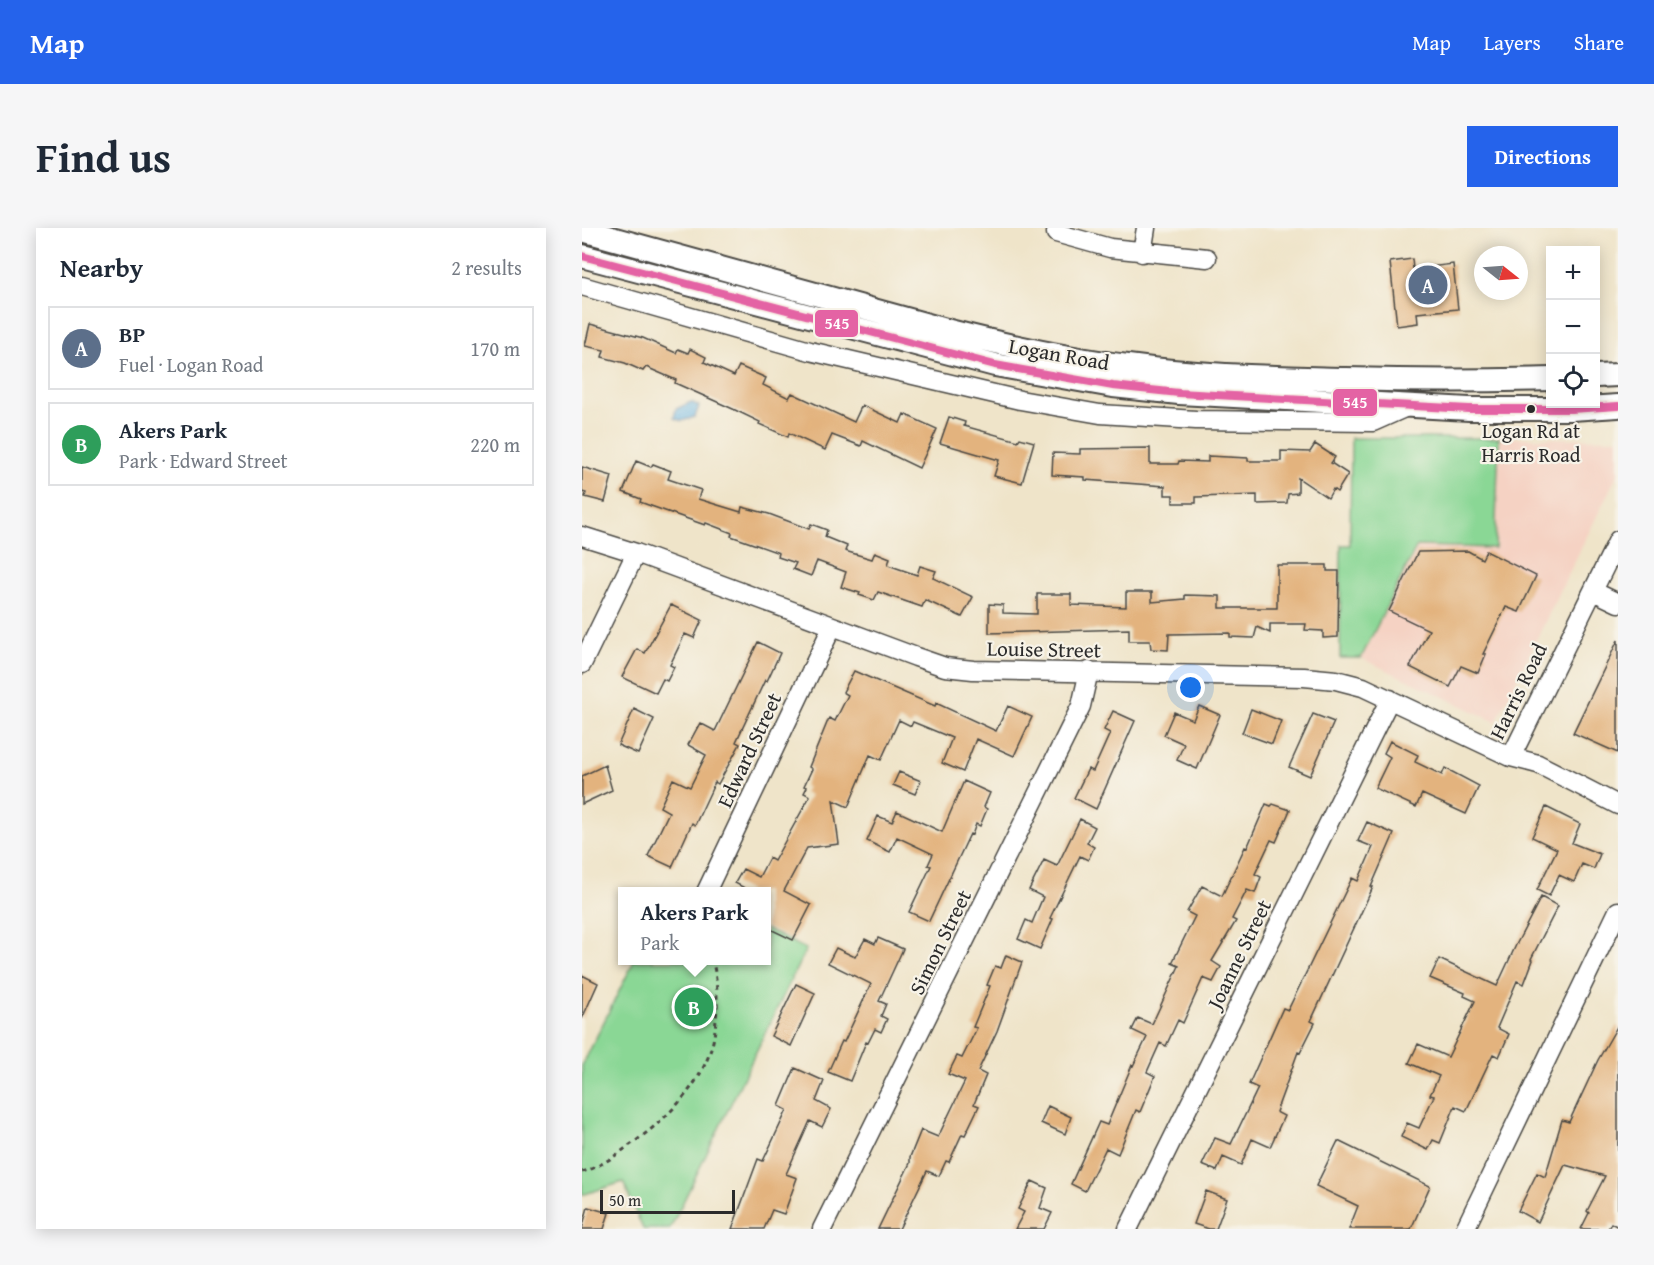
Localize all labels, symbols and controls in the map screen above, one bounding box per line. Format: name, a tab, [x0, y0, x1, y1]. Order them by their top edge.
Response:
text: Map	[30, 22, 84, 63]
text: Map	[1412, 27, 1451, 58]
text: Layers	[1484, 27, 1541, 58]
text: Share	[1574, 27, 1624, 58]
text: Find us	[36, 126, 171, 187]
button: Directions	[1467, 126, 1618, 187]
north arrow	[1474, 246, 1528, 300]
map controls	[1546, 246, 1600, 408]
button: +	[1546, 246, 1600, 300]
text: Nearby	[60, 248, 143, 287]
text: 2 results	[451, 253, 522, 282]
pin: A	[1408, 262, 1448, 308]
button: −	[1546, 300, 1600, 354]
line badge: 545	[814, 309, 859, 338]
text: 545	[825, 311, 849, 335]
text: BP	[119, 318, 145, 350]
street label: Logan Road	[1006, 330, 1113, 378]
text: A	[75, 334, 88, 363]
text: 170 m	[470, 334, 520, 363]
text: Fuel · Logan Road	[119, 350, 264, 379]
button: locate	[1546, 354, 1600, 408]
line badge: 545	[1332, 388, 1378, 417]
text: 545	[1343, 390, 1367, 414]
marker: Logan Rd at Harris Road	[1525, 403, 1537, 415]
text: Akers Park	[119, 414, 227, 446]
place label: Logan Rd at Harris Road	[1481, 416, 1581, 469]
text: B	[75, 430, 88, 459]
text: 220 m	[470, 430, 520, 459]
text: Park · Edward Street	[119, 446, 288, 475]
street label: Louise Street	[987, 633, 1102, 666]
street label: Harris Road	[1481, 637, 1555, 745]
your location	[1176, 673, 1205, 702]
street label: Edward Street	[709, 687, 789, 813]
street label: Simon Street	[901, 884, 979, 1000]
popup	[618, 887, 771, 965]
street label: Joanne Street	[1198, 893, 1279, 1017]
text: Akers Park	[640, 896, 749, 928]
text: Park	[640, 928, 679, 957]
pin: B	[674, 984, 714, 1030]
scale bar	[600, 1187, 735, 1214]
text: 50 m	[609, 1188, 641, 1212]

